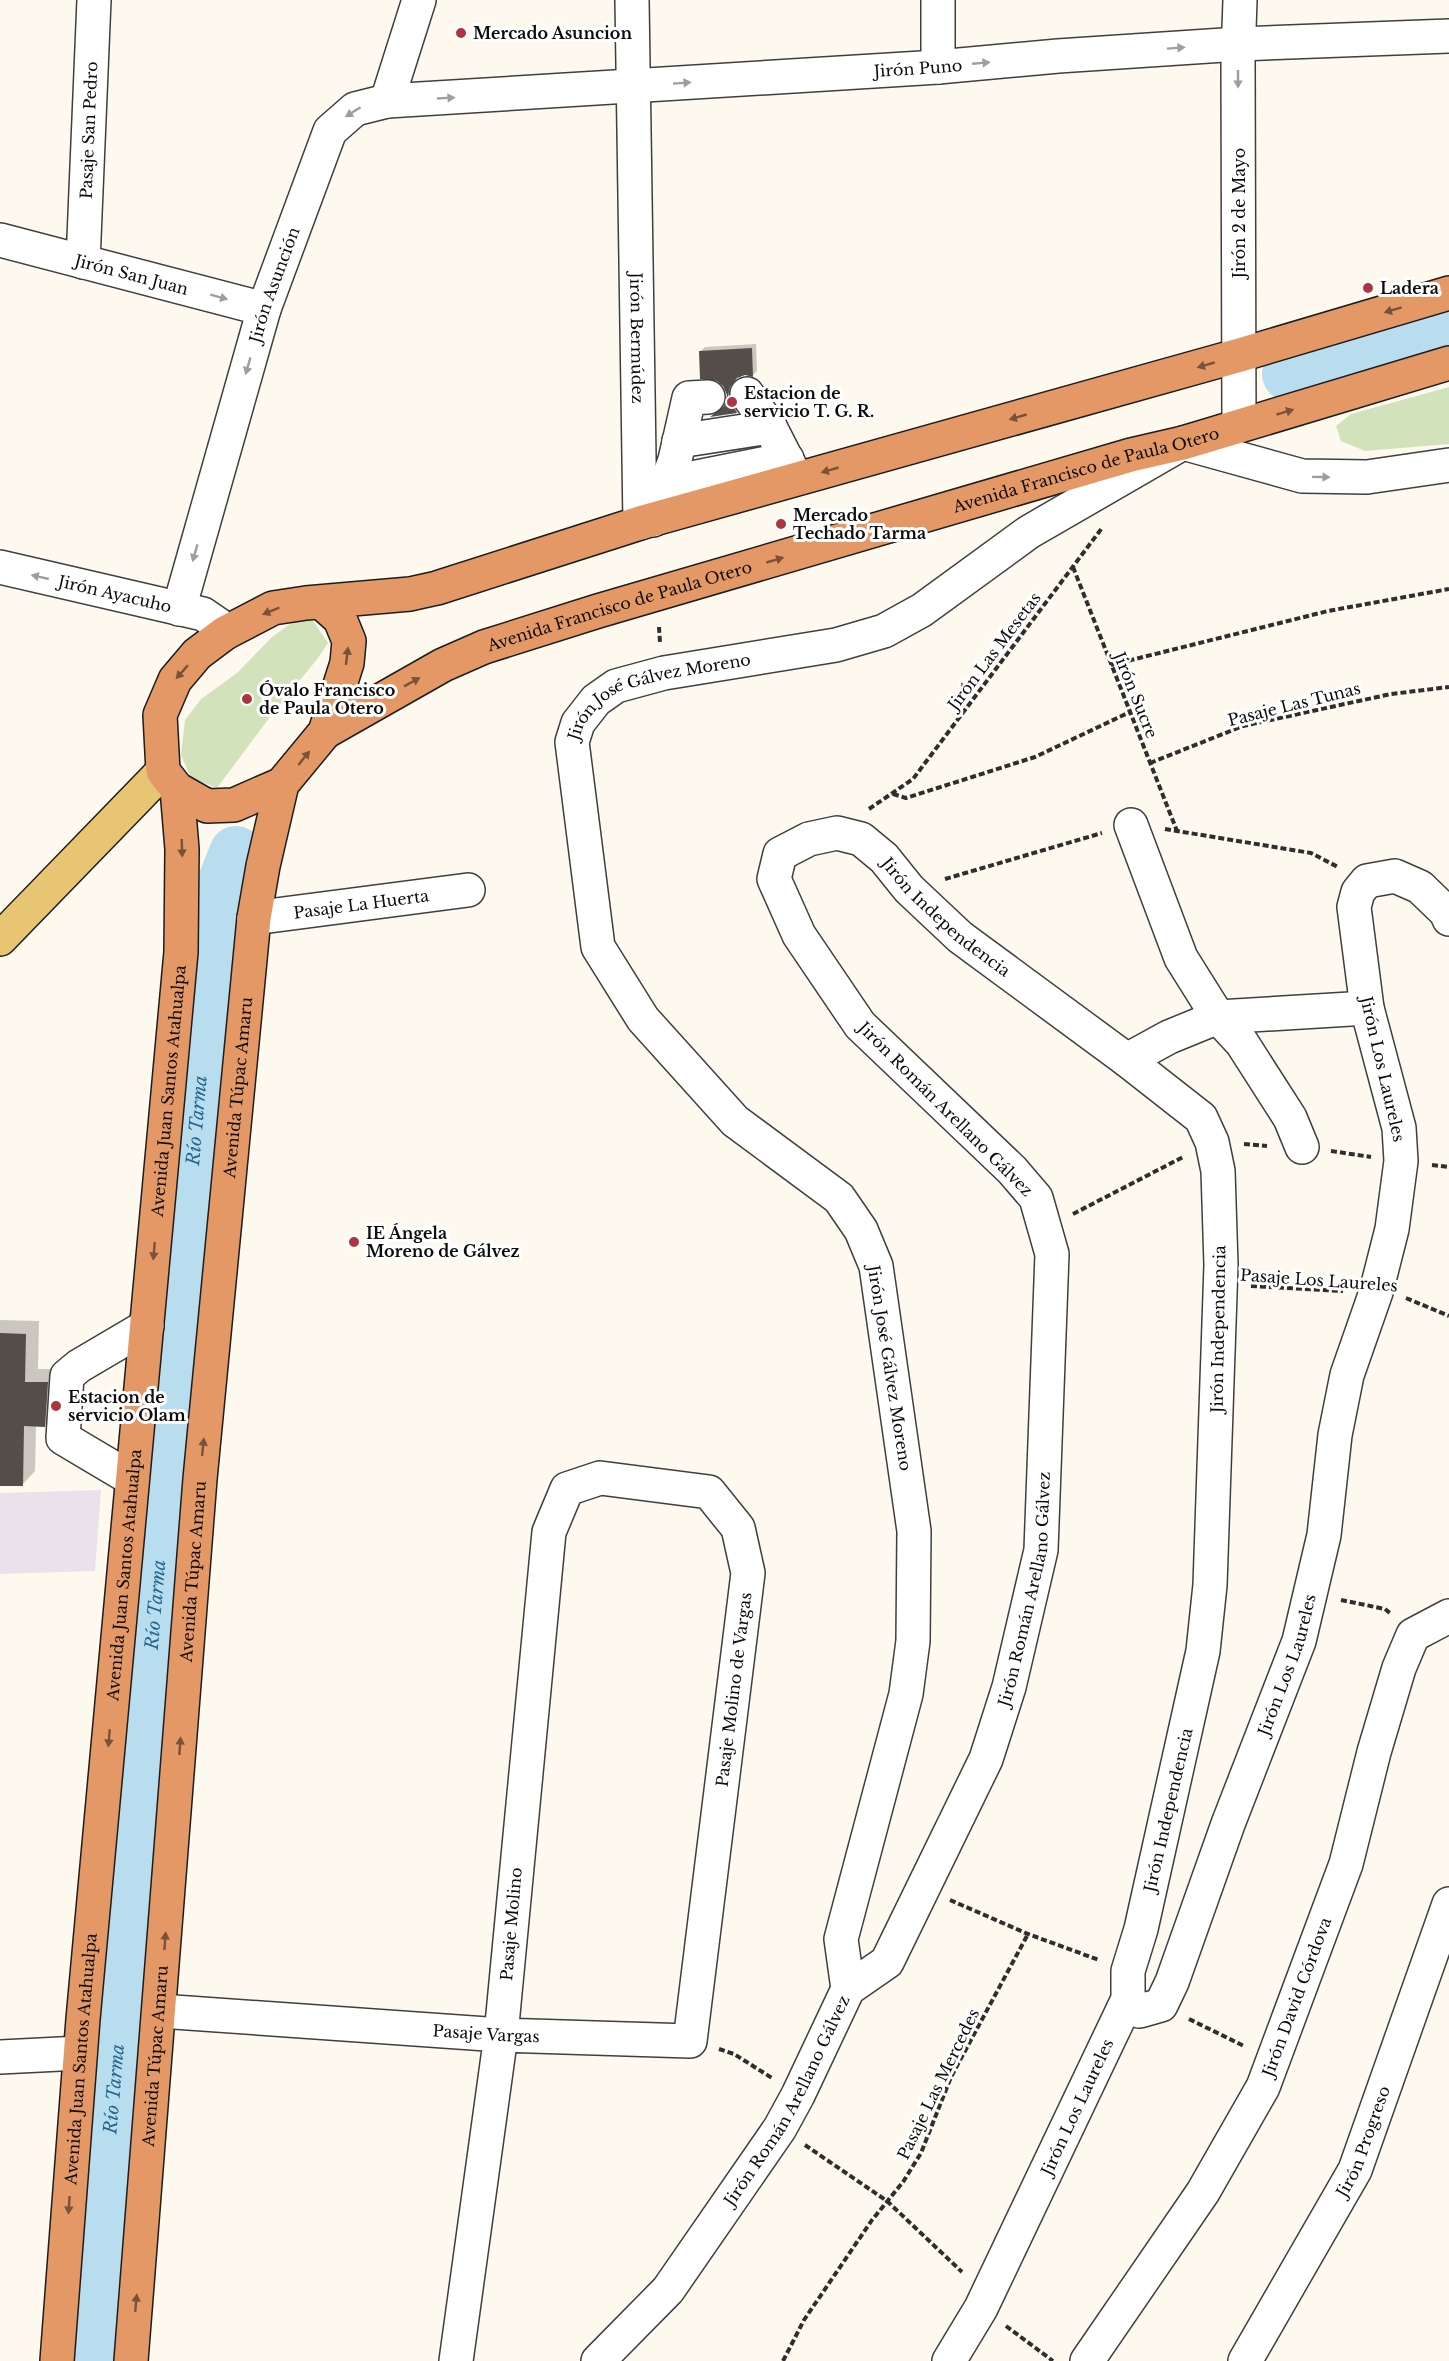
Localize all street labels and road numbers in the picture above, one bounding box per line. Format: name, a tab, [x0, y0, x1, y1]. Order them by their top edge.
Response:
street label: Jirón Puno	[871, 55, 963, 81]
street label: Pasaje San Pedro	[76, 61, 101, 199]
street label: Jirón 2 de Mayo	[1229, 148, 1249, 280]
street label: Jirón Asunción	[244, 224, 304, 347]
street label: Jirón San Juan	[71, 249, 191, 299]
street label: Jirón Bermúdez	[626, 270, 648, 404]
street label: Avenida Francisco de Paula Otero	[950, 423, 1221, 517]
street label: Avenida Francisco de Paula Otero	[484, 557, 754, 656]
street label: Jirón Ayacuho	[54, 570, 174, 616]
street label: Jirón Las Mesetas	[942, 588, 1045, 715]
street label: Jirón Sucre	[1109, 647, 1162, 741]
street label: Jirón José Gálvez Moreno	[563, 649, 752, 744]
street label: Pasaje Las Tunas	[1226, 678, 1362, 730]
street label: Jirón Independencia	[876, 852, 1014, 981]
street label: Pasaje La Huerta	[292, 885, 430, 923]
street label: Avenida Juan Santos Atahualpa	[147, 964, 190, 1219]
street label: Jirón Los Laureles	[1356, 992, 1409, 1144]
street label: Avenida Túpac Amaru	[219, 996, 256, 1180]
street label: Jirón Román Arellano Gálvez	[853, 1016, 1038, 1201]
street label: Jirón Independencia	[1207, 1245, 1229, 1415]
street label: Jirón José Gálvez Moreno	[864, 1262, 916, 1472]
street label: Pasaje Los Laureles	[1240, 1265, 1398, 1295]
street label: Avenida Juan Santos Atahualpa	[102, 1448, 145, 1703]
street label: Jirón Román Arellano Gálvez	[993, 1471, 1054, 1711]
street label: Avenida Túpac Amaru	[176, 1480, 210, 1664]
street label: Pasaje Molino de Vargas	[712, 1591, 756, 1788]
street label: Jirón Los Laureles	[1253, 1592, 1320, 1740]
street label: Jirón Independencia	[1139, 1726, 1197, 1896]
street label: Pasaje Molino	[496, 1866, 526, 1982]
street label: Jirón David Córdova	[1257, 1914, 1335, 2081]
street label: Avenida Juan Santos Atahualpa	[60, 1932, 101, 2187]
street label: Avenida Túpac Amaru	[138, 1964, 172, 2148]
street label: Jirón Román Arellano Gálvez	[718, 1992, 854, 2211]
street label: Pasaje Las Mercedes	[893, 2005, 983, 2163]
street label: Pasaje Vargas	[432, 2020, 540, 2046]
street label: Jirón Los Laureles	[1036, 2035, 1117, 2180]
street label: Jirón Progreso	[1331, 2083, 1394, 2202]

